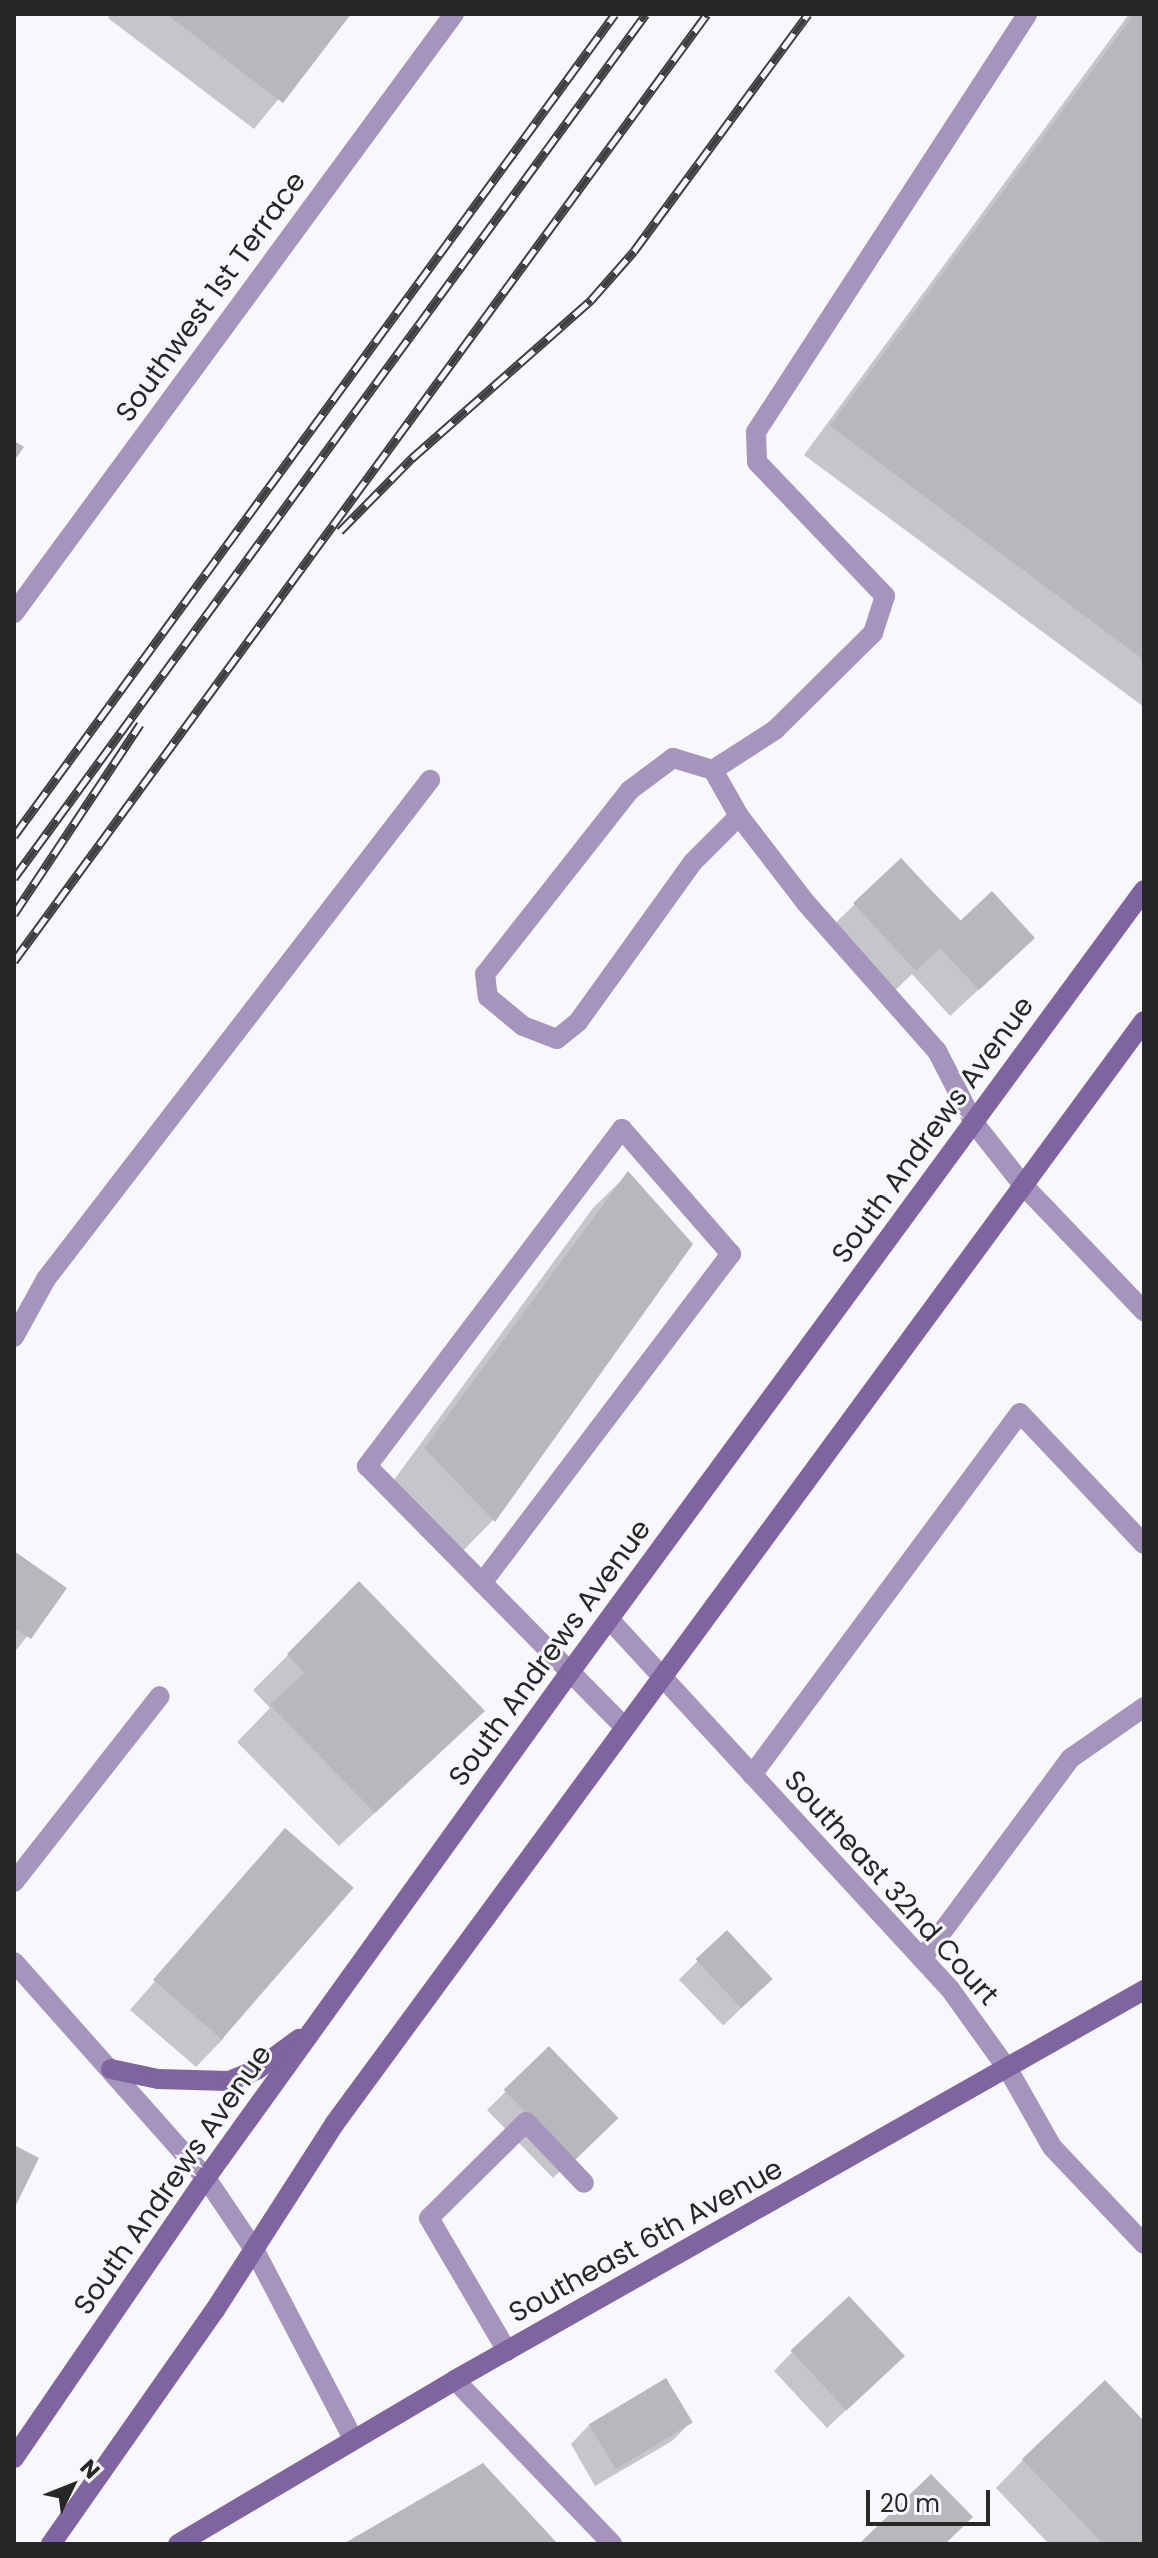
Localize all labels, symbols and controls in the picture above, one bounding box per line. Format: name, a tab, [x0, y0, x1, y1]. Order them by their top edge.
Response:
street label: Southwest 1st Terrace	[109, 165, 313, 429]
street label: South Andrews Avenue	[825, 990, 1041, 1270]
street label: South Andrews Avenue	[442, 1513, 658, 1793]
street label: Southeast 32nd Court	[777, 1764, 1005, 2012]
street label: South Andrews Avenue	[67, 2039, 279, 2321]
street label: Southeast 6th Avenue	[503, 2152, 789, 2330]
north arrow	[32, 2446, 112, 2526]
text: N	[73, 2453, 107, 2486]
scale bar	[870, 2474, 994, 2524]
text: 20 m	[880, 2487, 940, 2520]

